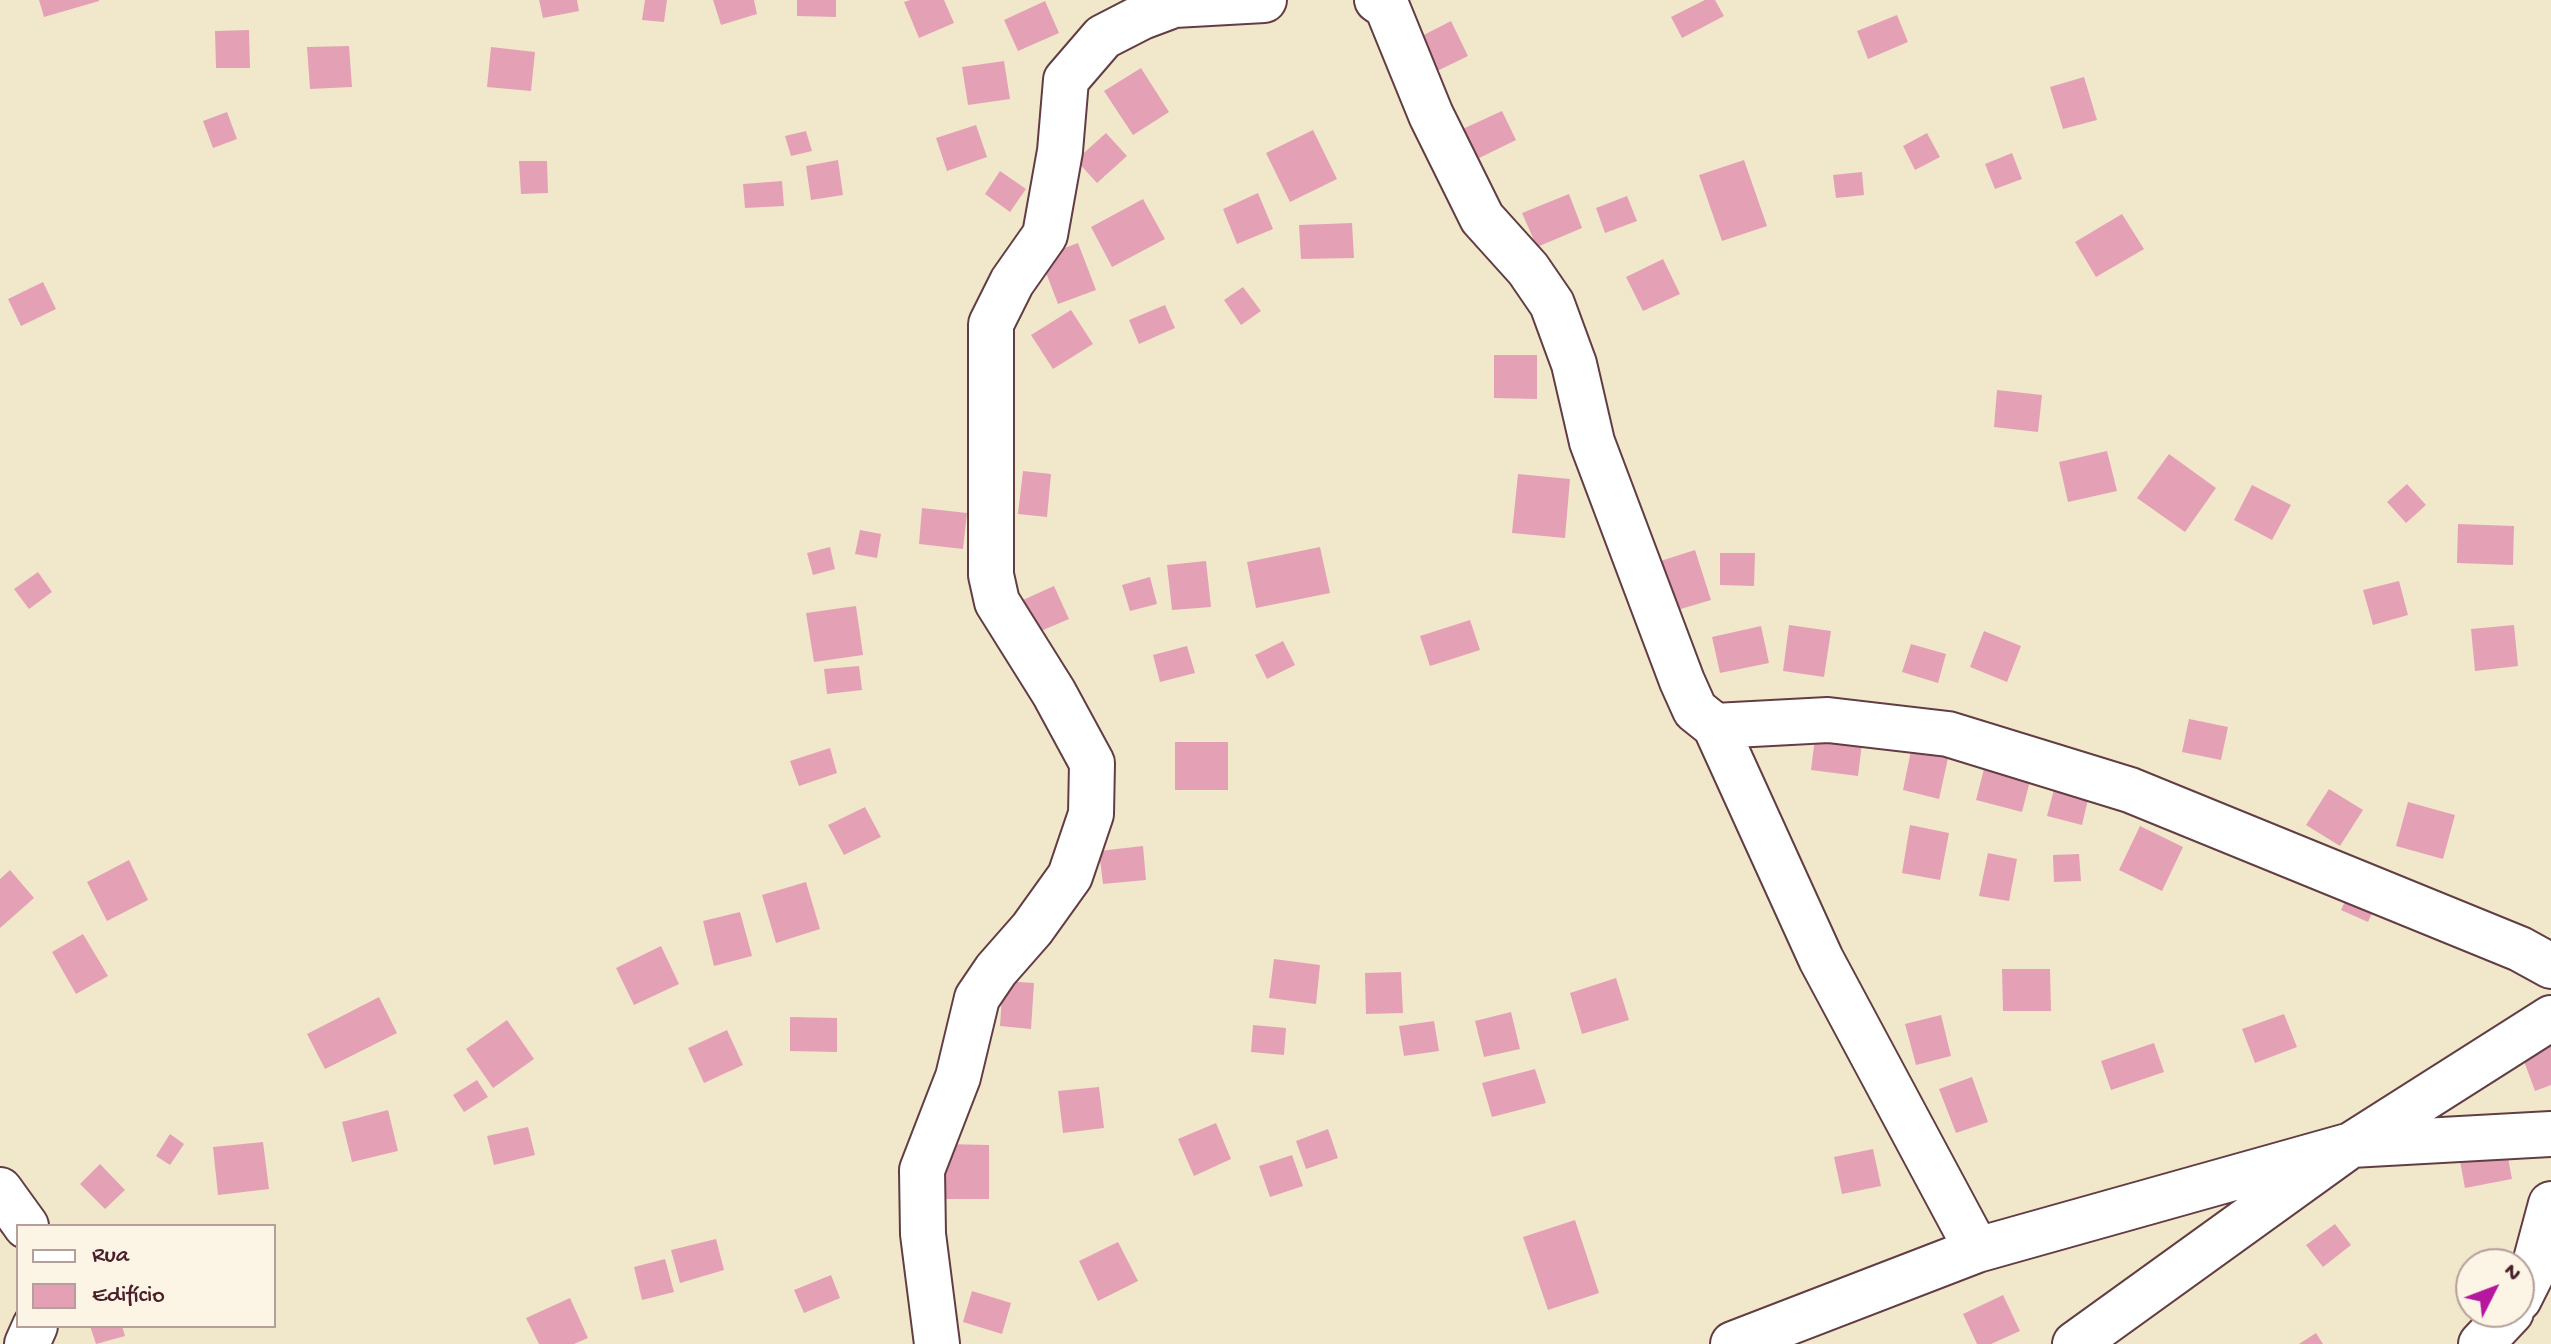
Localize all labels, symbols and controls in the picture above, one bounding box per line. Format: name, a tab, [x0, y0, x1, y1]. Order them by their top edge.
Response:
legend	[16, 1224, 276, 1328]
text: Rua	[92, 1242, 129, 1271]
north arrow	[2455, 1248, 2535, 1328]
text: N	[2497, 1259, 2526, 1287]
text: Edifício	[92, 1282, 165, 1311]

